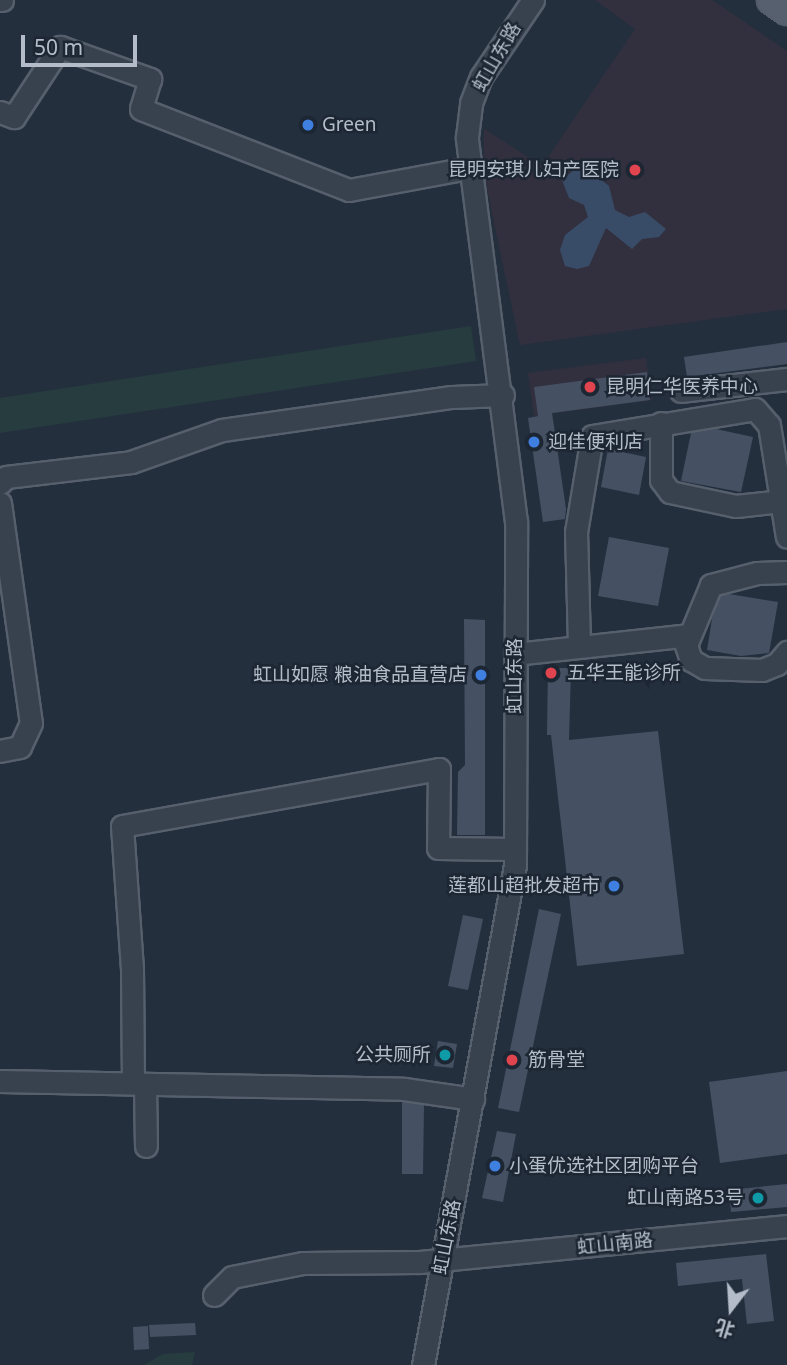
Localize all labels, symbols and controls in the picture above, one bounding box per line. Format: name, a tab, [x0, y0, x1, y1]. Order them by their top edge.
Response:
street label: 虹山东路	[468, 18, 526, 96]
scale bar	[24, 21, 140, 65]
text: 50 m	[34, 33, 83, 61]
place label: Green	[322, 114, 376, 136]
marker: Green	[300, 117, 316, 133]
place label: 昆明安琪儿妇产医院	[448, 159, 619, 181]
marker: 昆明安琪儿妇产医院	[625, 160, 645, 180]
place label: 昆明仁华医养中心	[606, 376, 758, 398]
marker: 昆明仁华医养中心	[580, 377, 600, 397]
place label: 迎佳便利店	[548, 431, 643, 453]
marker: 迎佳便利店	[526, 434, 542, 450]
street label: 虹山东路	[504, 638, 526, 714]
place label: 五华王能诊所	[567, 662, 681, 684]
marker: 五华王能诊所	[541, 663, 561, 683]
place label: 虹山如愿 粮油食品直营店	[253, 664, 467, 686]
marker: 虹山如愿 粮油食品直营店	[473, 667, 489, 683]
place label: 莲都山超批发超市	[448, 875, 600, 897]
marker: 莲都山超批发超市	[606, 878, 622, 894]
place label: 公共厕所	[355, 1044, 431, 1066]
marker: 公共厕所	[437, 1047, 453, 1063]
place label: 筋骨堂	[528, 1049, 585, 1071]
marker: 筋骨堂	[502, 1050, 522, 1070]
place label: 小蛋优选社区团购平台	[509, 1155, 699, 1177]
marker: 小蛋优选社区团购平台	[487, 1158, 503, 1174]
place label: 虹山南路53号	[627, 1187, 744, 1209]
marker: 虹山南路53号	[750, 1190, 766, 1206]
street label: 虹山东路	[429, 1198, 465, 1276]
street label: 虹山南路	[576, 1229, 654, 1259]
north arrow	[696, 1274, 766, 1344]
text: 北	[712, 1314, 738, 1344]

